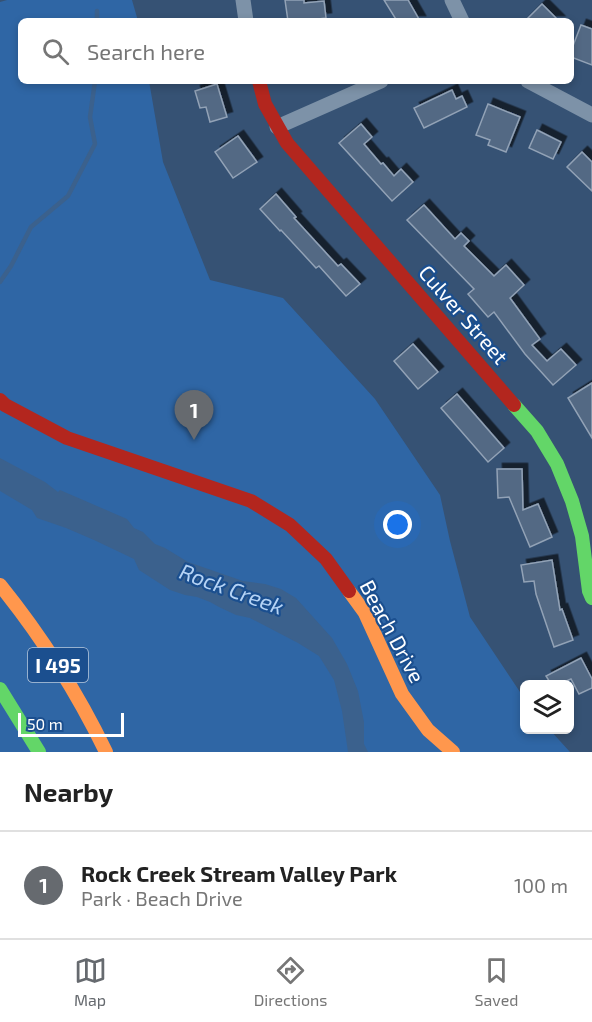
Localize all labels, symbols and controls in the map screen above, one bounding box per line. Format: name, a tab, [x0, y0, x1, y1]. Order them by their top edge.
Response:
search box	[18, 18, 574, 84]
icon: search	[39, 35, 72, 68]
text: Search here	[87, 38, 205, 64]
street label: Culver Street	[414, 259, 514, 369]
pin: 1	[174, 390, 214, 440]
your location	[383, 510, 412, 539]
water label: Rock Creek	[176, 557, 288, 619]
street label: Beach Drive	[355, 575, 431, 687]
road number: I 495	[28, 648, 88, 682]
map controls	[520, 680, 574, 734]
button: layers	[520, 680, 574, 734]
scale bar	[18, 710, 124, 738]
text: 50 m	[27, 714, 63, 733]
text: Nearby	[24, 776, 113, 807]
text: Rock Creek Stream Valley Park	[81, 860, 397, 886]
text: 1	[39, 873, 48, 897]
text: 100 m	[514, 873, 568, 897]
text: Park · Beach Drive	[81, 886, 243, 910]
tab: Map	[74, 954, 107, 1009]
tab: Directions	[254, 954, 327, 1009]
tab: Saved	[475, 954, 518, 1009]

